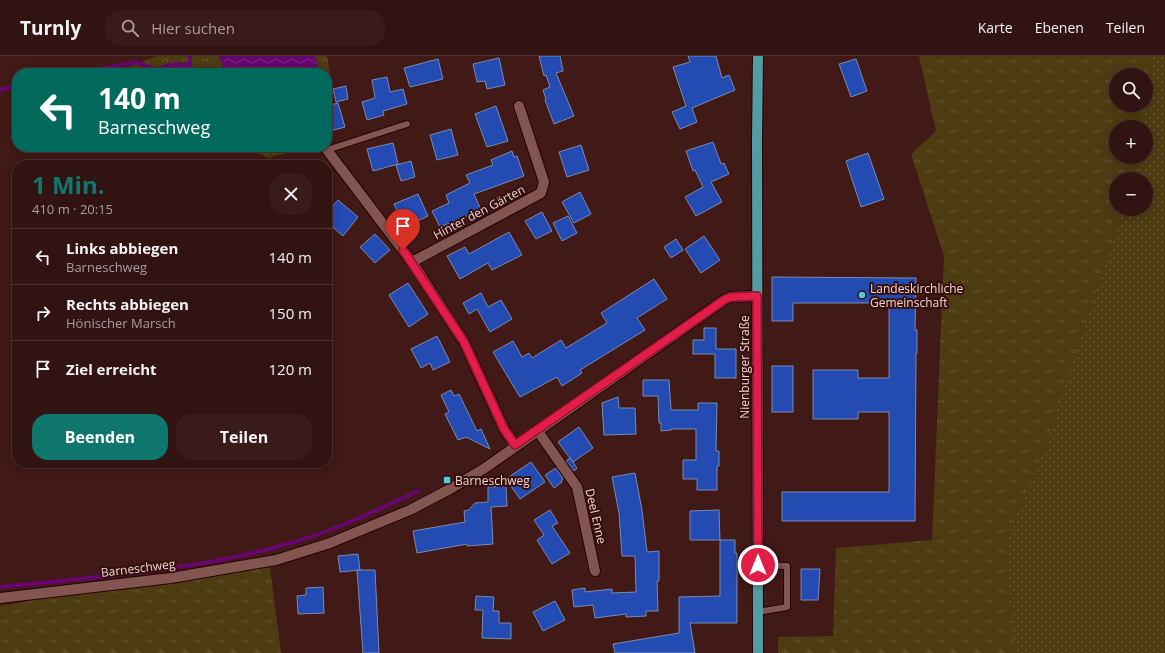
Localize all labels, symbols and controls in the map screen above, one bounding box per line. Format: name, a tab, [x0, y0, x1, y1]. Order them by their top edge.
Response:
search box	[105, 10, 385, 46]
text: Turnly	[20, 15, 81, 41]
icon: search	[119, 17, 141, 39]
text: Hier suchen	[151, 18, 235, 38]
text: Karte	[978, 18, 1013, 37]
text: Ebenen	[1035, 18, 1084, 37]
text: Teilen	[1106, 18, 1145, 37]
map controls	[1109, 68, 1153, 216]
button: search	[1109, 68, 1153, 112]
text: 140 m	[98, 79, 181, 117]
icon: left	[32, 84, 84, 136]
text: Barneschweg	[98, 115, 210, 139]
button: +	[1109, 120, 1153, 164]
text: 1 Min.	[32, 168, 105, 201]
button: −	[1109, 172, 1153, 216]
button: close	[270, 173, 312, 215]
street label: Hinter den Gärten	[430, 181, 528, 243]
text: 410 m · 20:15	[32, 200, 113, 218]
pin	[386, 209, 420, 250]
icon: arrive	[392, 215, 414, 237]
text: Links abbiegen	[66, 238, 178, 258]
icon: left	[32, 246, 54, 268]
text: 140 m	[268, 247, 312, 267]
text: Barneschweg	[66, 258, 147, 276]
place label: Landeskirchliche Gemeinschaft	[870, 280, 964, 311]
marker: Landeskirchliche Gemeinschaft	[857, 290, 867, 300]
text: Rechts abbiegen	[66, 294, 189, 314]
icon: right	[32, 302, 54, 324]
text: 150 m	[268, 303, 312, 323]
text: Hönischer Marsch	[66, 314, 176, 332]
street label: Nienburger Straße	[736, 315, 753, 419]
icon: arrive	[32, 358, 54, 380]
text: Ziel erreicht	[66, 359, 157, 379]
text: 120 m	[268, 359, 312, 379]
button: Beenden	[32, 414, 168, 460]
button: Teilen	[176, 414, 312, 460]
place label: Barneschweg	[455, 472, 530, 489]
marker: Barneschweg	[442, 475, 452, 485]
street label: Deel Enne	[581, 487, 611, 546]
position arrow	[737, 544, 779, 586]
street label: Barneschweg	[100, 555, 177, 581]

